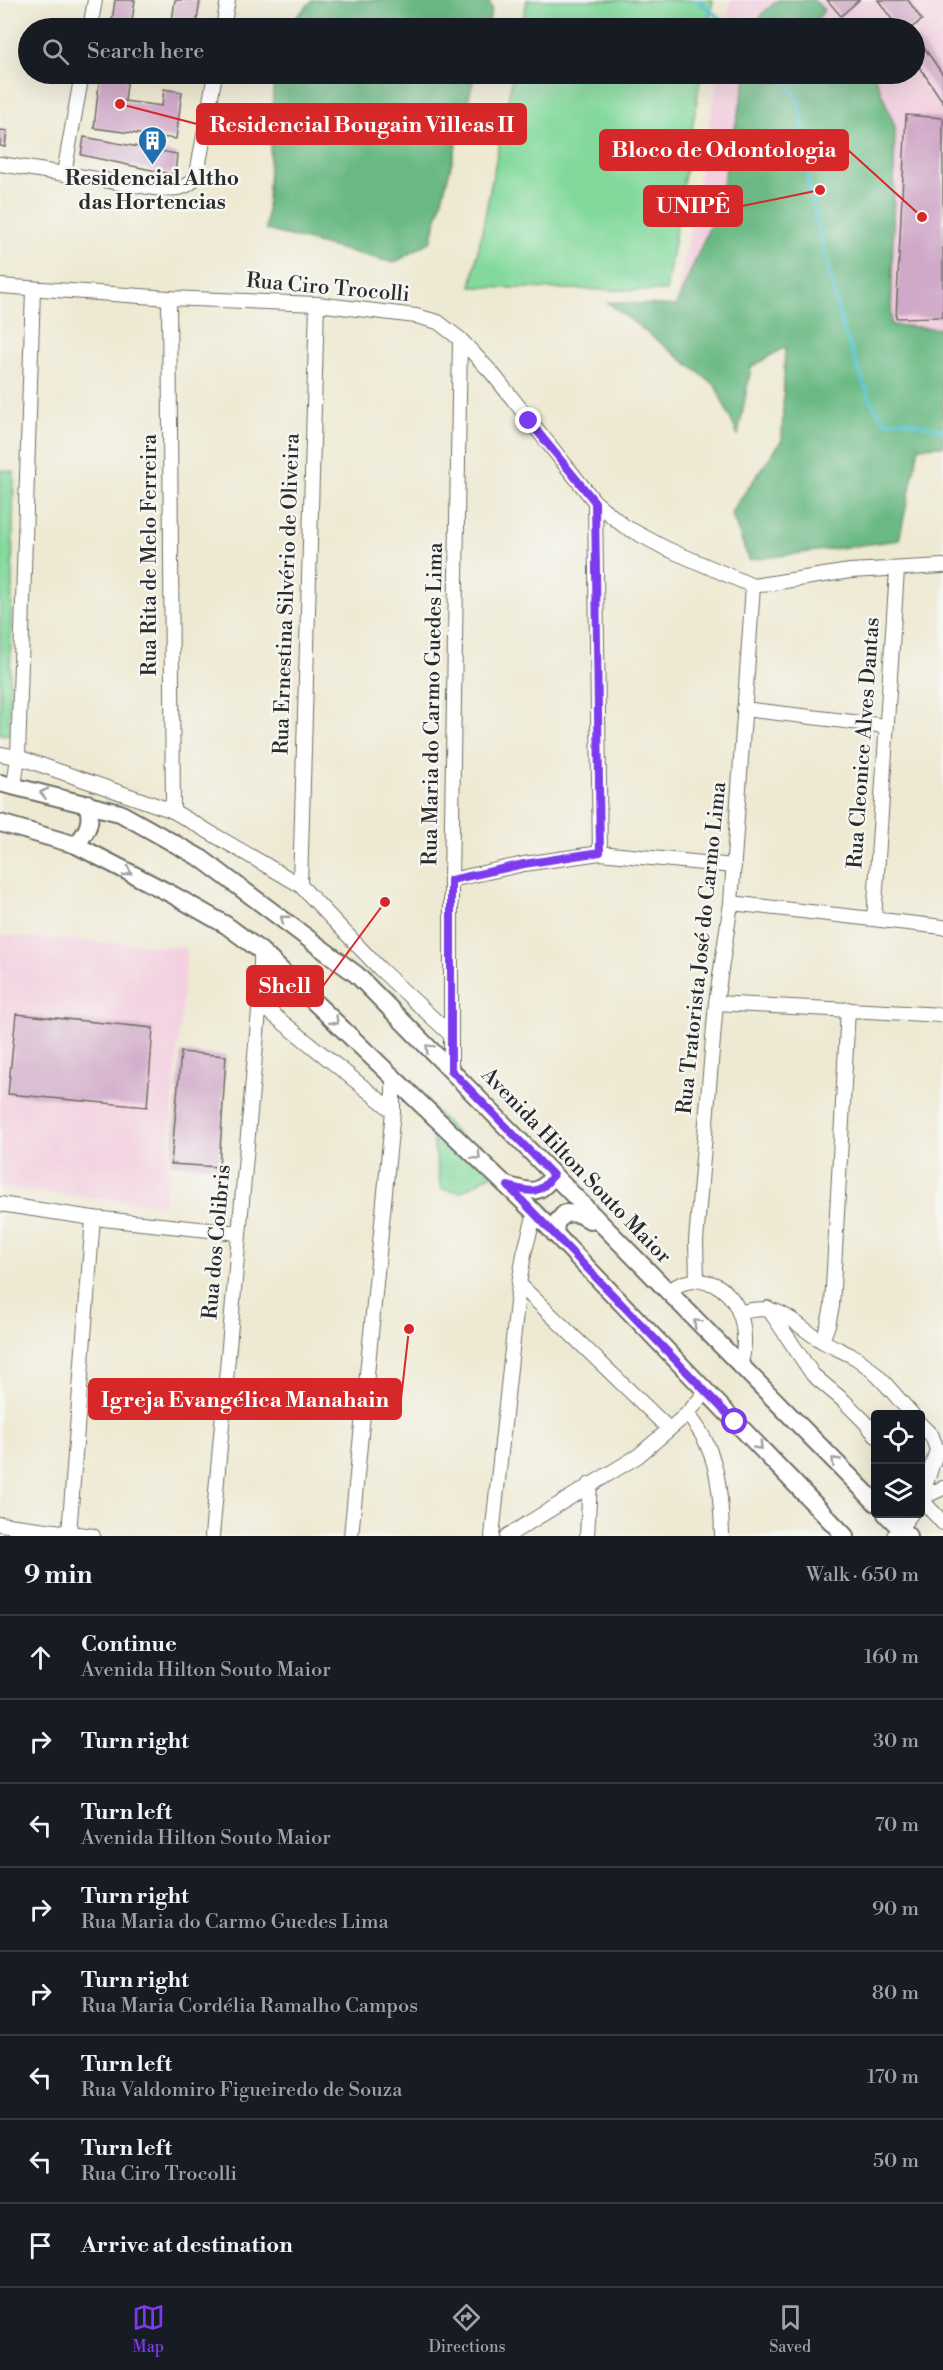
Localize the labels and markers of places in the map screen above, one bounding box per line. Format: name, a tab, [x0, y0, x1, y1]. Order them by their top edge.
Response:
callout: Residencial Bougain Villeas II	[197, 104, 526, 144]
building icon: Residencial Altho das Hortencias	[136, 124, 168, 166]
callout: Bloco de Odontologia	[600, 130, 848, 170]
place label: Residencial Altho das Hortencias	[65, 166, 239, 216]
callout: UNIPÊ	[644, 186, 742, 226]
callout: Shell	[247, 966, 323, 1006]
callout: Igreja Evangélica Manahain	[89, 1379, 401, 1419]

